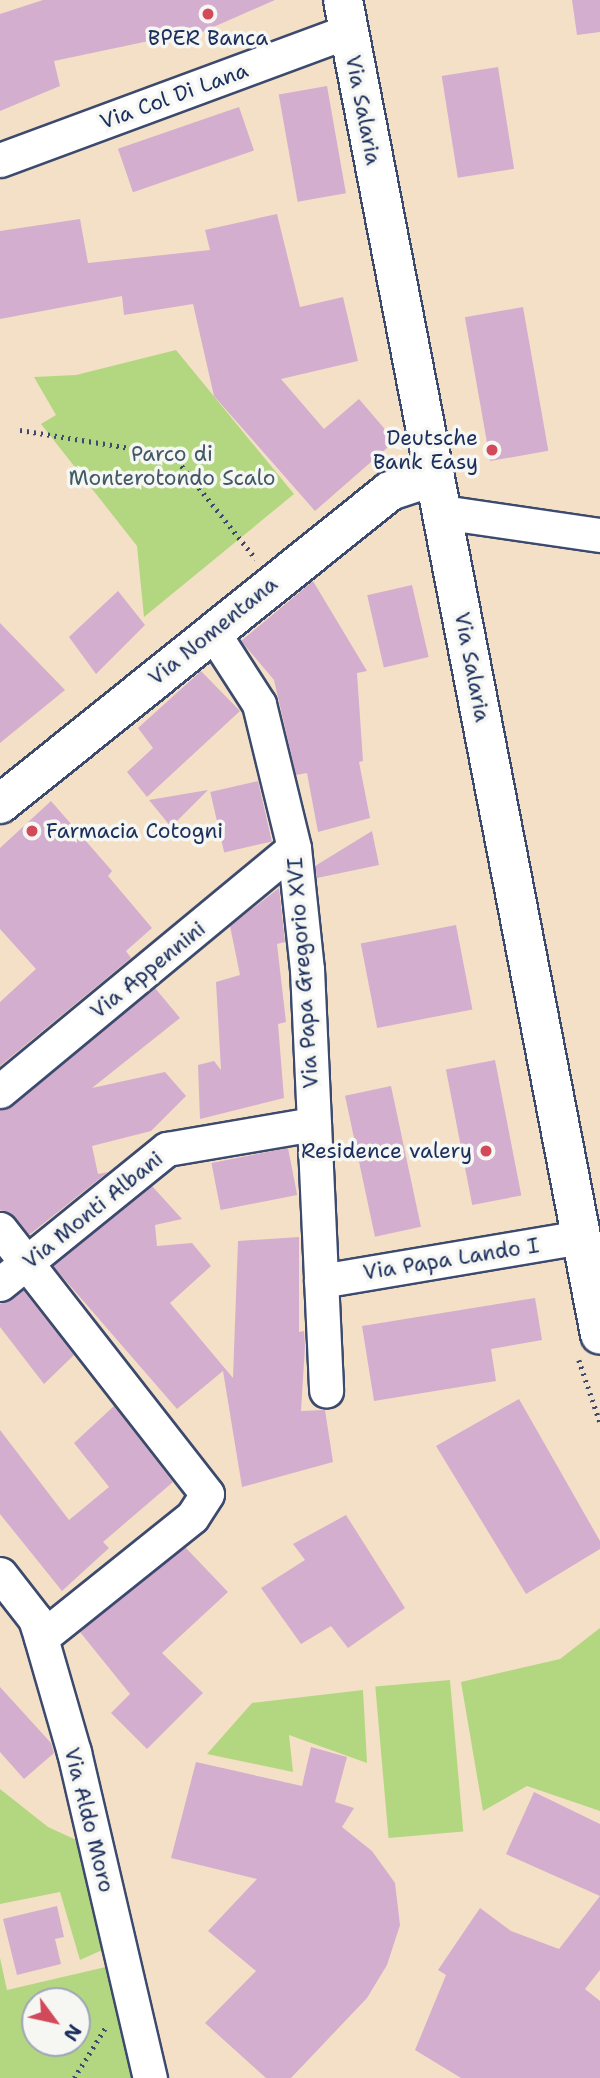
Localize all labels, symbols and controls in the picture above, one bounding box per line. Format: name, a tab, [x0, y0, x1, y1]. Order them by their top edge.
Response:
marker: BPER Banca	[200, 6, 216, 22]
place label: BPER Banca	[148, 25, 268, 51]
street label: Via Salaria	[340, 53, 386, 167]
street label: Via Col Di Lana	[96, 58, 252, 134]
place label: Deutsche Bank Easy	[373, 425, 478, 475]
park label: Parco di Monterotondo Scalo	[69, 441, 275, 491]
marker: Deutsche Bank Easy	[484, 442, 500, 458]
street label: Via Nomentana	[144, 571, 282, 691]
street label: Via Salaria	[449, 610, 495, 724]
place label: Farmacia Cotogni	[46, 818, 223, 844]
marker: Farmacia Cotogni	[24, 823, 40, 839]
street label: Via Papa Gregorio XVI	[282, 857, 324, 1089]
street label: Via Appennini	[86, 916, 210, 1024]
place label: Residence valery	[301, 1138, 472, 1164]
marker: Residence valery	[478, 1143, 494, 1159]
street label: Via Monti Albani	[18, 1146, 168, 1274]
street label: Via Papa Lando I	[361, 1233, 541, 1285]
street label: Via Aldo Moro	[59, 1745, 119, 1895]
north arrow	[21, 1987, 91, 2057]
text: N	[58, 2019, 87, 2046]

